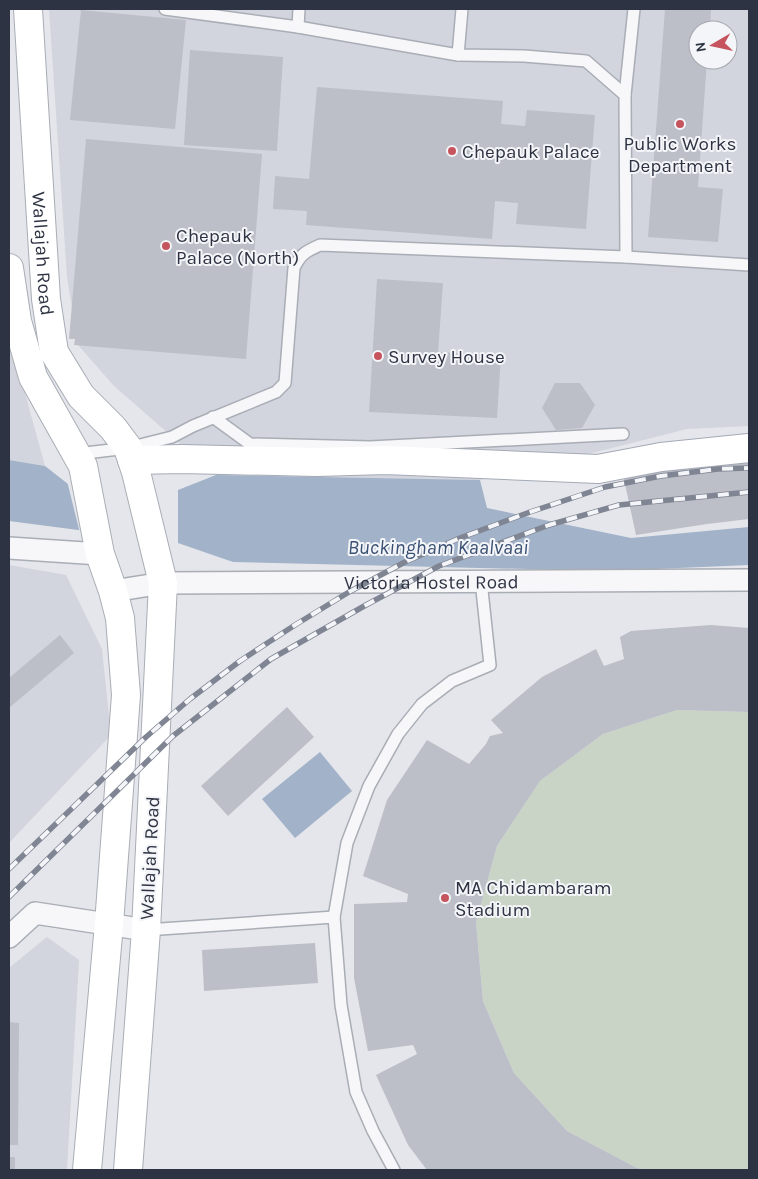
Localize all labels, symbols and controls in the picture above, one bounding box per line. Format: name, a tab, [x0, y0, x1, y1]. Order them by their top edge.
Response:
north arrow	[688, 20, 738, 70]
text: N	[691, 41, 710, 53]
marker: Public Works Department	[674, 118, 686, 130]
place label: Public Works Department	[624, 133, 736, 177]
place label: Chepauk Palace	[462, 141, 599, 163]
marker: Chepauk Palace	[446, 145, 458, 157]
street label: Wallajah Road	[27, 191, 58, 317]
place label: Chepauk Palace (North)	[176, 225, 299, 269]
marker: Chepauk Palace (North)	[160, 240, 172, 252]
place label: Survey House	[388, 346, 505, 368]
marker: Survey House	[372, 350, 384, 362]
water label: Buckingham Kaalvaai	[348, 536, 528, 559]
street label: Victoria Hostel Road	[344, 571, 519, 594]
street label: Wallajah Road	[136, 796, 164, 921]
place label: MA Chidambaram Stadium	[455, 877, 612, 921]
marker: MA Chidambaram Stadium	[439, 892, 451, 904]

